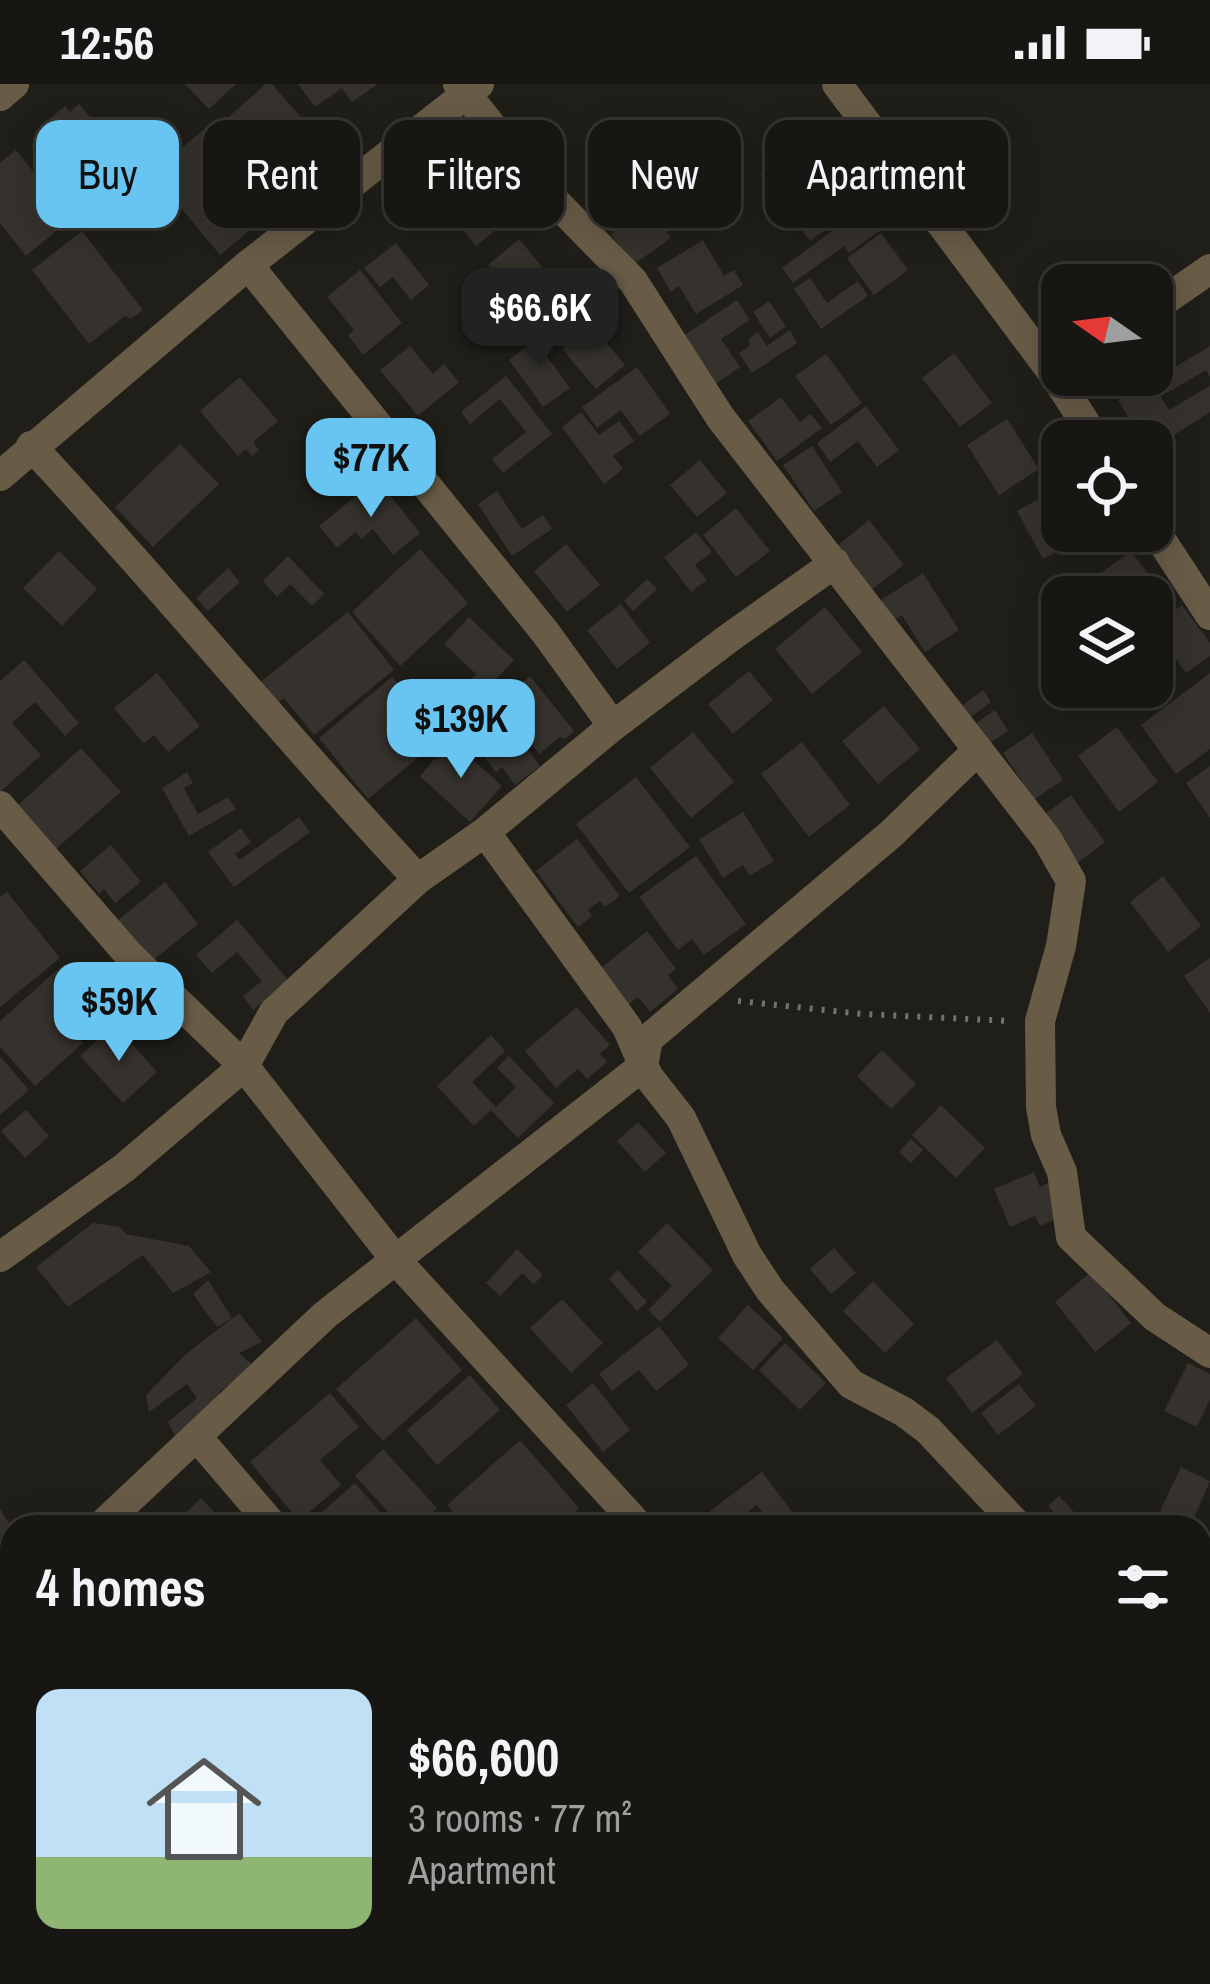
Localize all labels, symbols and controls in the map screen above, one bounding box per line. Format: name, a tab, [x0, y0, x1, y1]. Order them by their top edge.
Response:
text: 12:56	[60, 12, 154, 73]
chip: Buy	[36, 120, 179, 228]
chip: Rent	[203, 120, 360, 228]
chip: Filters	[384, 120, 564, 228]
chip: New	[588, 120, 741, 228]
chip: Apartment	[765, 120, 1008, 228]
north arrow	[1041, 264, 1173, 396]
map controls	[1041, 264, 1173, 708]
pin: $66.6K	[442, 268, 638, 370]
text: $66.6K	[488, 281, 592, 333]
pin: $77K	[300, 418, 442, 520]
button: locate	[1041, 420, 1173, 552]
text: $77K	[333, 431, 409, 483]
button: layers	[1041, 576, 1173, 708]
pin: $139K	[377, 679, 545, 781]
text: $139K	[414, 692, 508, 744]
pin: $59K	[48, 962, 190, 1064]
text: $59K	[81, 975, 157, 1027]
text: 4 homes	[36, 1553, 206, 1622]
icon: filters	[1110, 1554, 1176, 1620]
text: $66,600	[408, 1723, 559, 1792]
icon: home	[132, 1737, 276, 1881]
text: 3 rooms · 77 m²	[408, 1792, 632, 1844]
text: Apartment	[408, 1844, 556, 1896]

